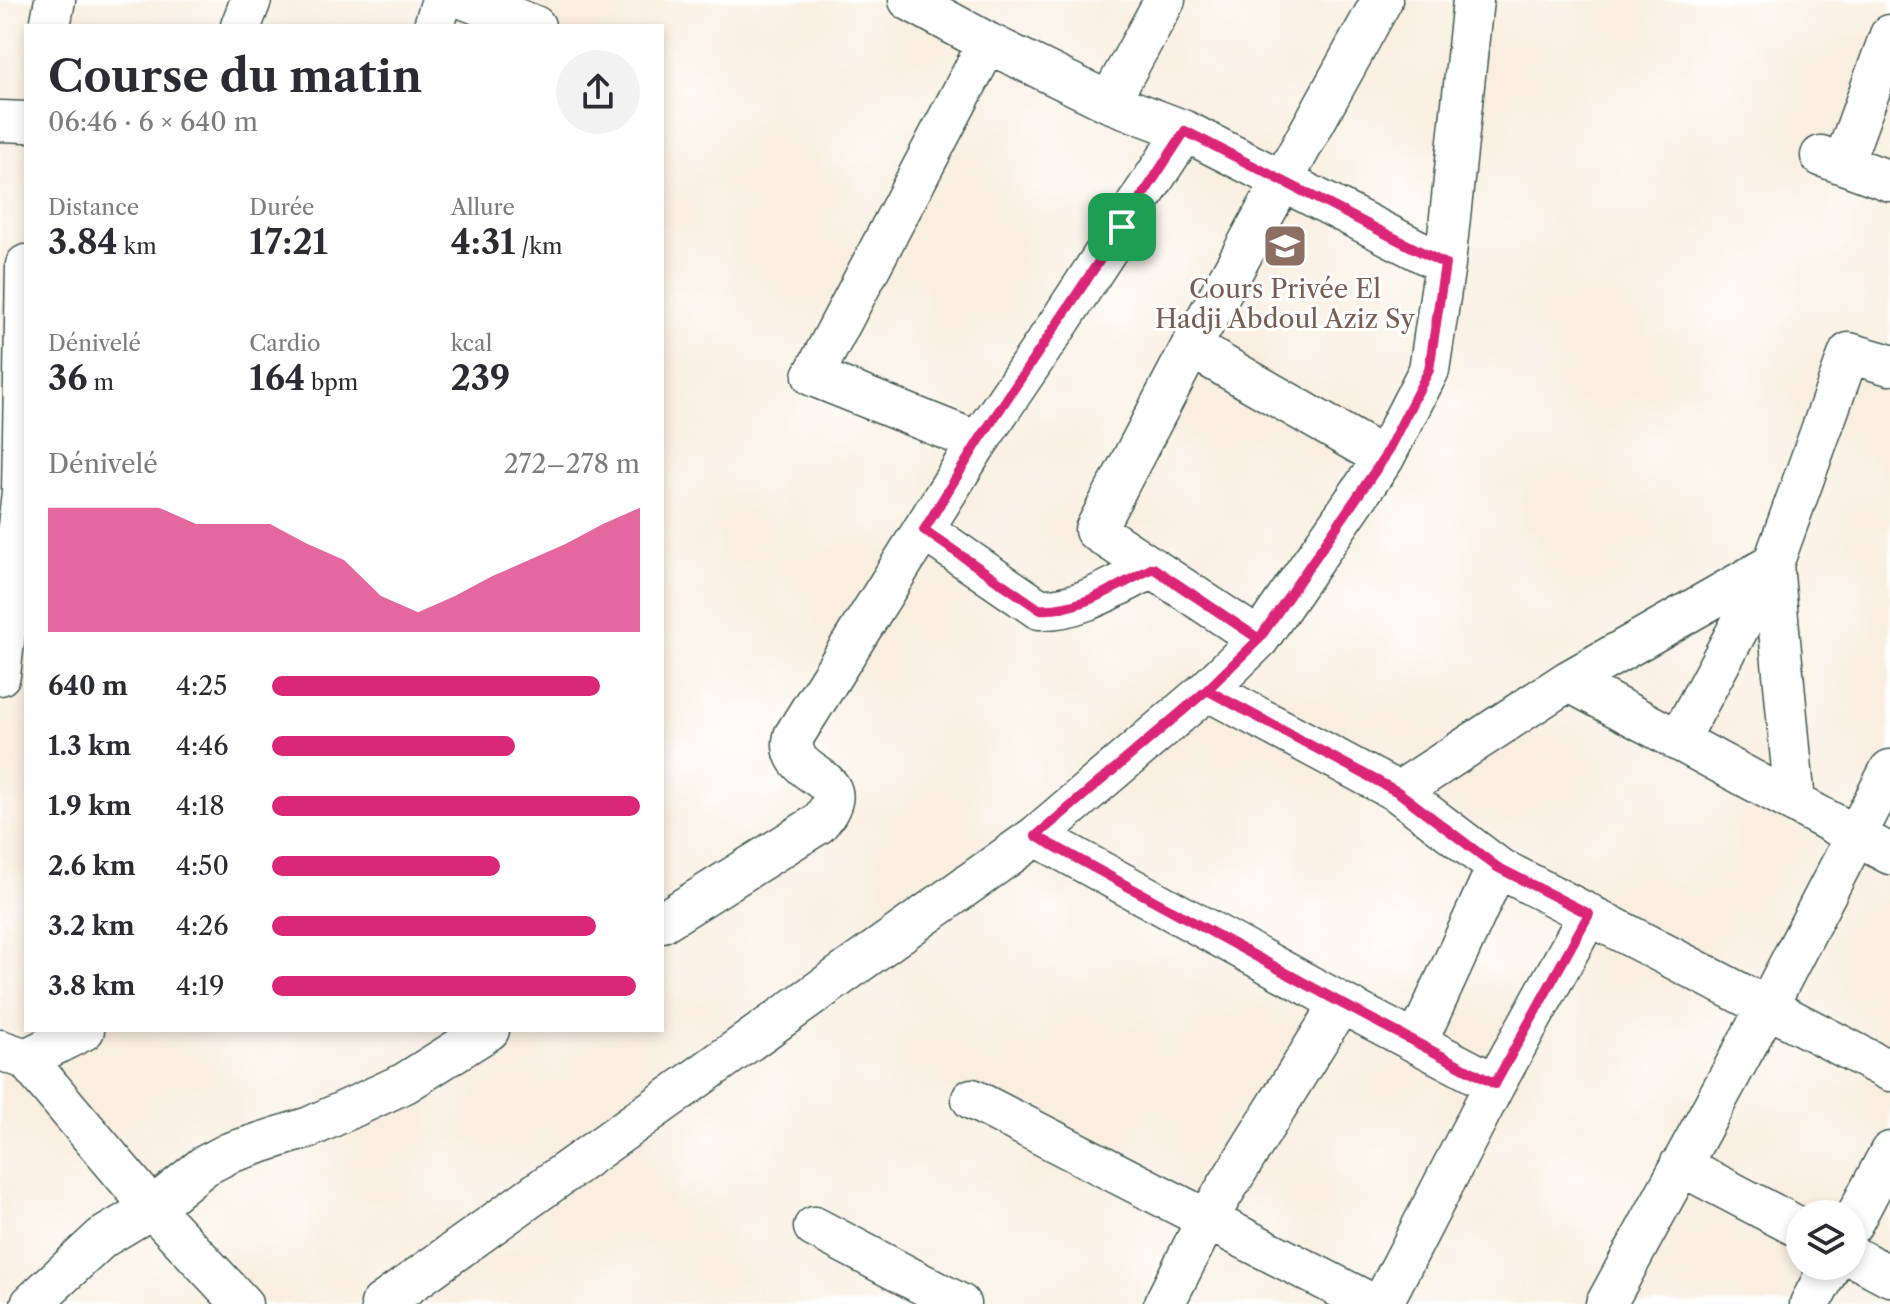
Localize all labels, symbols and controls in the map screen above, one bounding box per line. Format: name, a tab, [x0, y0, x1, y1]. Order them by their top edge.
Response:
text: Course du matin	[48, 49, 422, 103]
button: share	[556, 50, 640, 134]
text: 06:46 · 6 × 640 m	[48, 106, 258, 138]
pin	[1088, 193, 1156, 261]
text: Distance	[48, 194, 139, 221]
text: Durée	[249, 194, 314, 221]
text: Allure	[451, 194, 515, 221]
icon: arrive	[1100, 205, 1144, 249]
text: 3.84	[48, 221, 118, 263]
text: 17:21	[249, 221, 328, 263]
text: 4:31	[451, 221, 515, 263]
school or university icon: Cours Privée El Hadji Abdoul Aziz Sy	[1261, 222, 1309, 270]
text: km	[118, 233, 157, 260]
text: /km	[515, 233, 562, 260]
place label: Cours Privée El Hadji Abdoul Aziz Sy	[1155, 273, 1415, 335]
text: Dénivelé	[48, 330, 141, 357]
text: Cardio	[249, 330, 320, 357]
text: kcal	[451, 330, 492, 357]
text: 36	[48, 357, 88, 399]
text: 164	[249, 357, 305, 399]
text: 239	[451, 357, 510, 399]
text: m	[88, 369, 114, 396]
text: bpm	[305, 369, 358, 396]
text: Dénivelé	[48, 448, 158, 480]
text: 272–278 m	[504, 448, 640, 480]
text: 640 m	[48, 670, 128, 702]
text: 4:25	[176, 670, 227, 702]
text: 1.3 km	[48, 730, 131, 762]
text: 4:46	[176, 730, 229, 762]
text: 1.9 km	[48, 790, 131, 822]
text: 4:18	[176, 790, 225, 822]
text: 2.6 km	[48, 850, 136, 882]
text: 4:50	[176, 850, 229, 882]
text: 3.2 km	[48, 910, 135, 942]
text: 4:26	[176, 910, 229, 942]
text: 3.8 km	[48, 970, 135, 1002]
text: 4:19	[176, 970, 225, 1002]
map controls	[1786, 1200, 1866, 1280]
button: layers	[1786, 1200, 1866, 1280]

